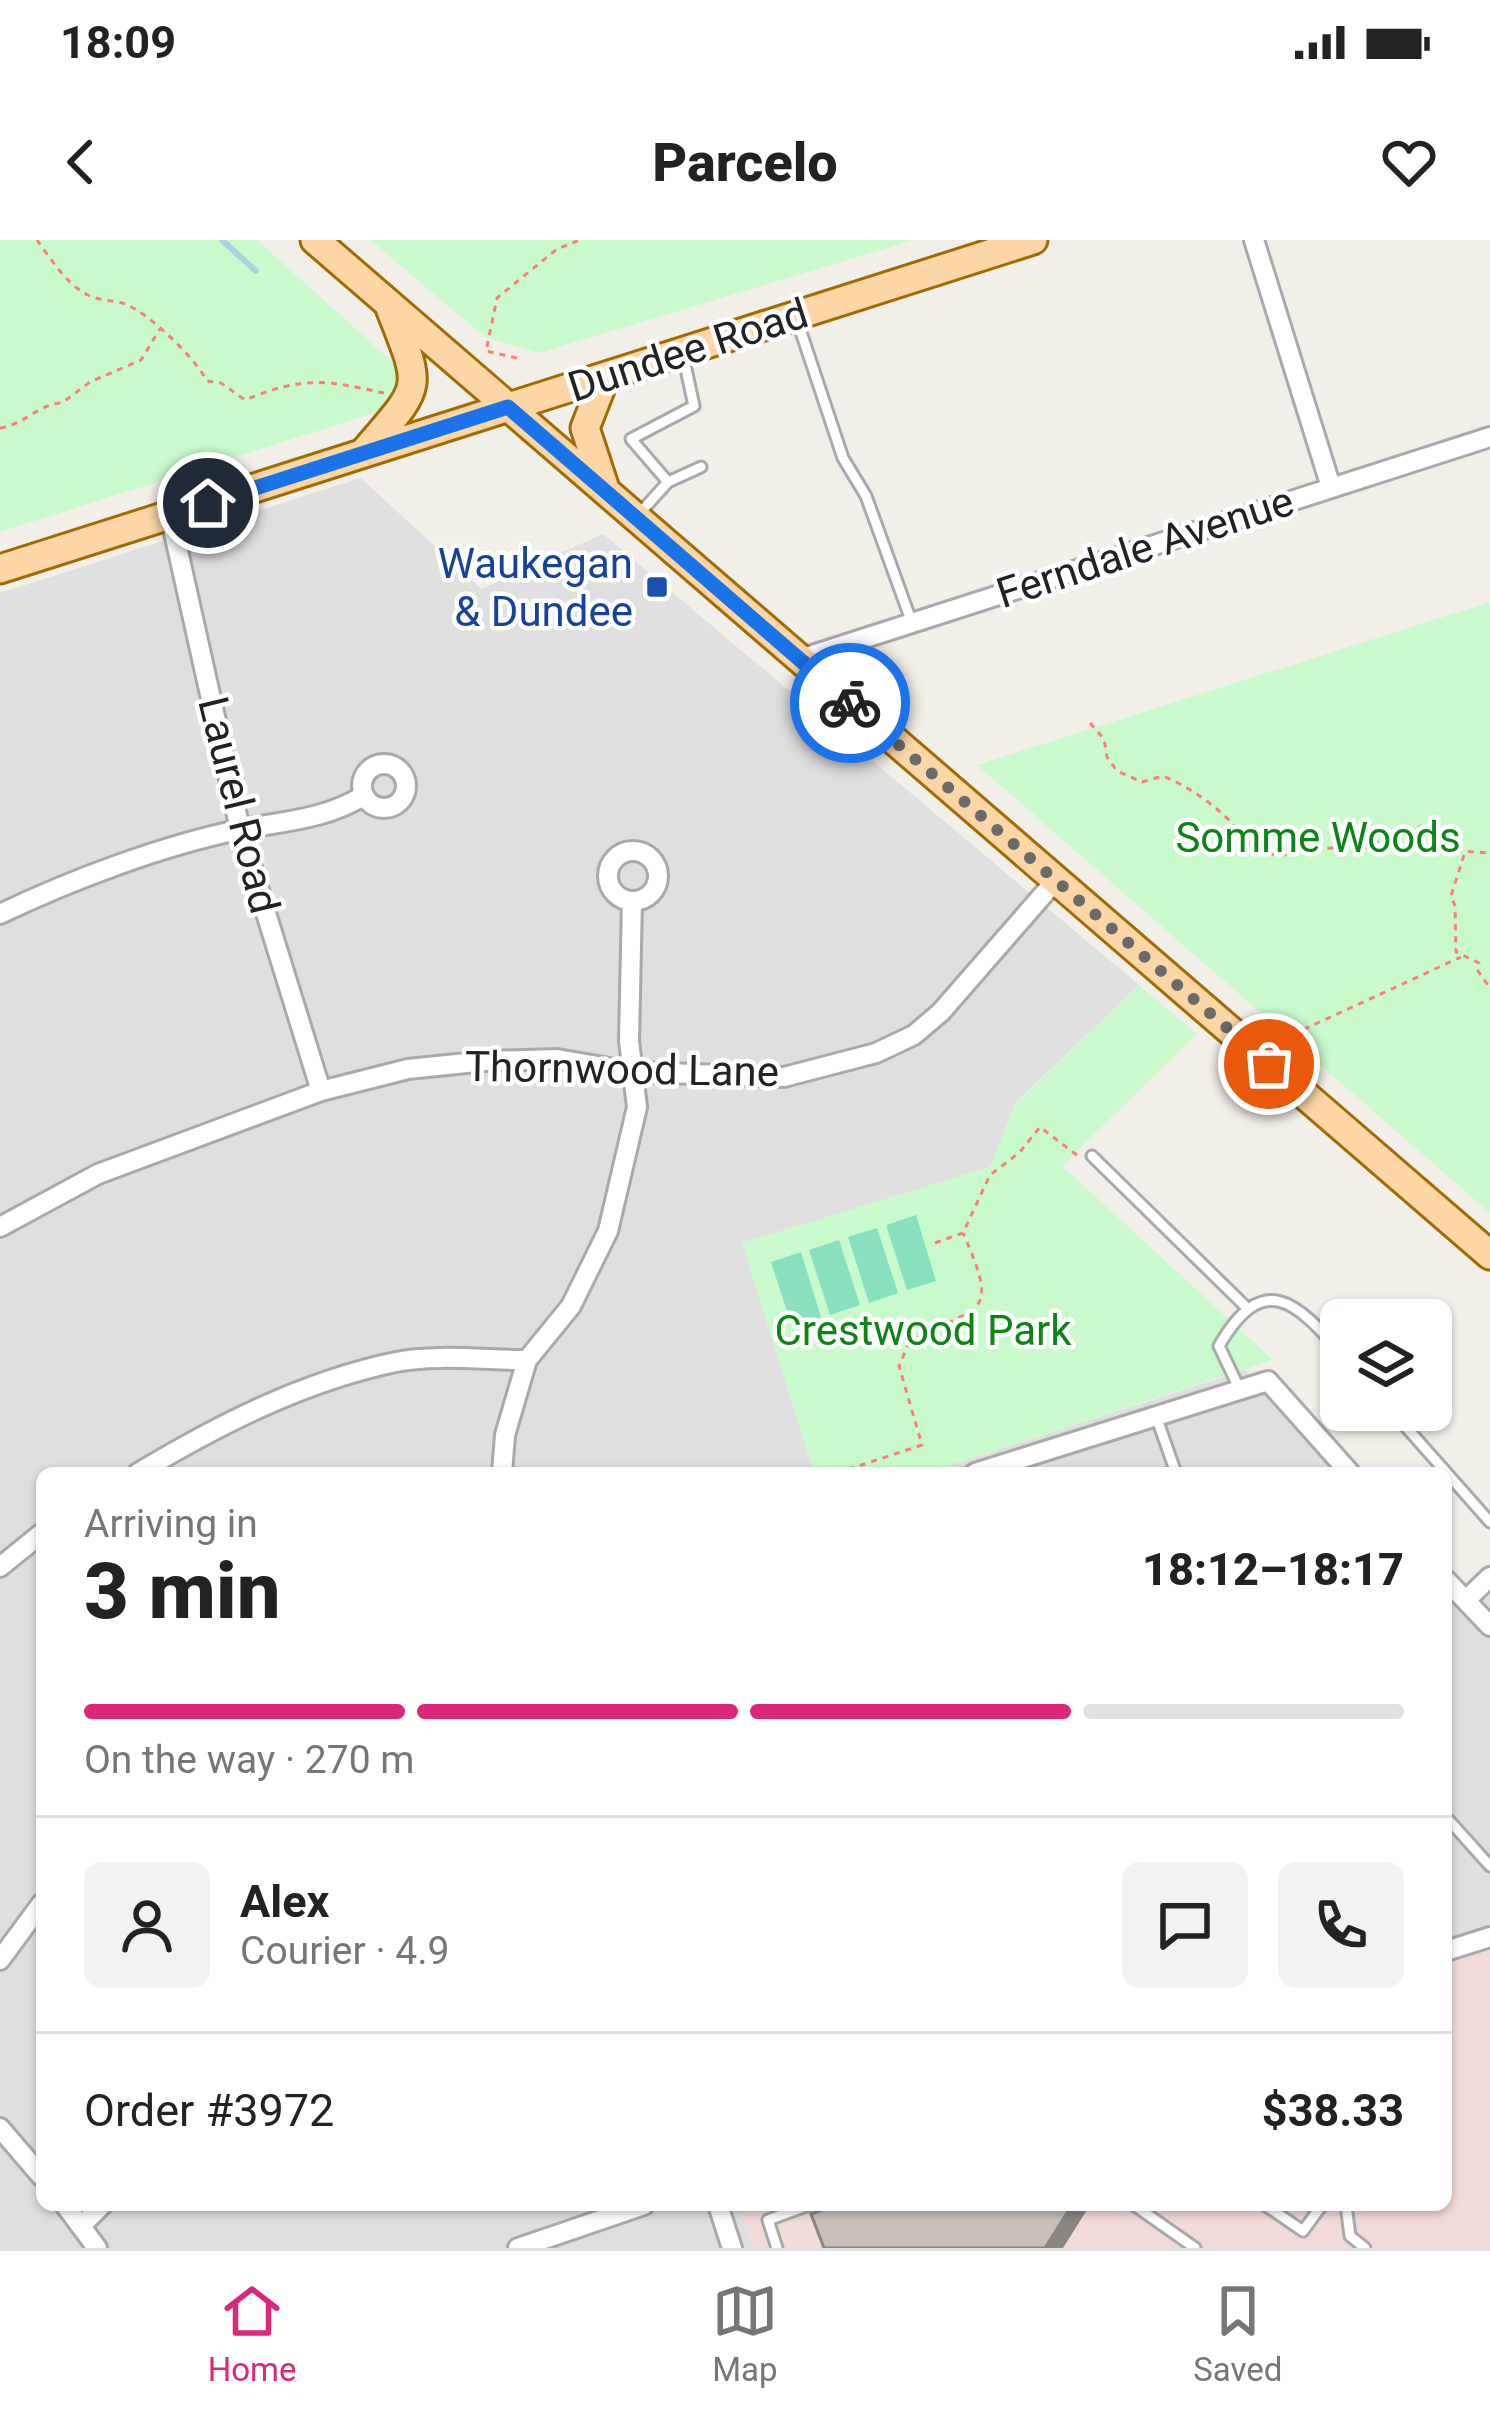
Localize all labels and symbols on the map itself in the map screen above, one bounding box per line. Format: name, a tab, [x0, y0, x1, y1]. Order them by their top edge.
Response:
street label: Dundee Road	[562, 288, 814, 412]
pin	[157, 452, 259, 554]
street label: Ferndale Avenue	[990, 476, 1300, 618]
place label: Waukegan & Dundee	[438, 539, 633, 636]
marker: Waukegan & Dundee	[644, 574, 670, 600]
courier	[790, 643, 910, 763]
street label: Laurel Road	[188, 691, 290, 919]
park label: Somme Woods	[1175, 813, 1461, 862]
pin	[1218, 1013, 1320, 1115]
street label: Thornwood Lane	[465, 1042, 779, 1096]
park label: Crestwood Park	[774, 1306, 1072, 1355]

